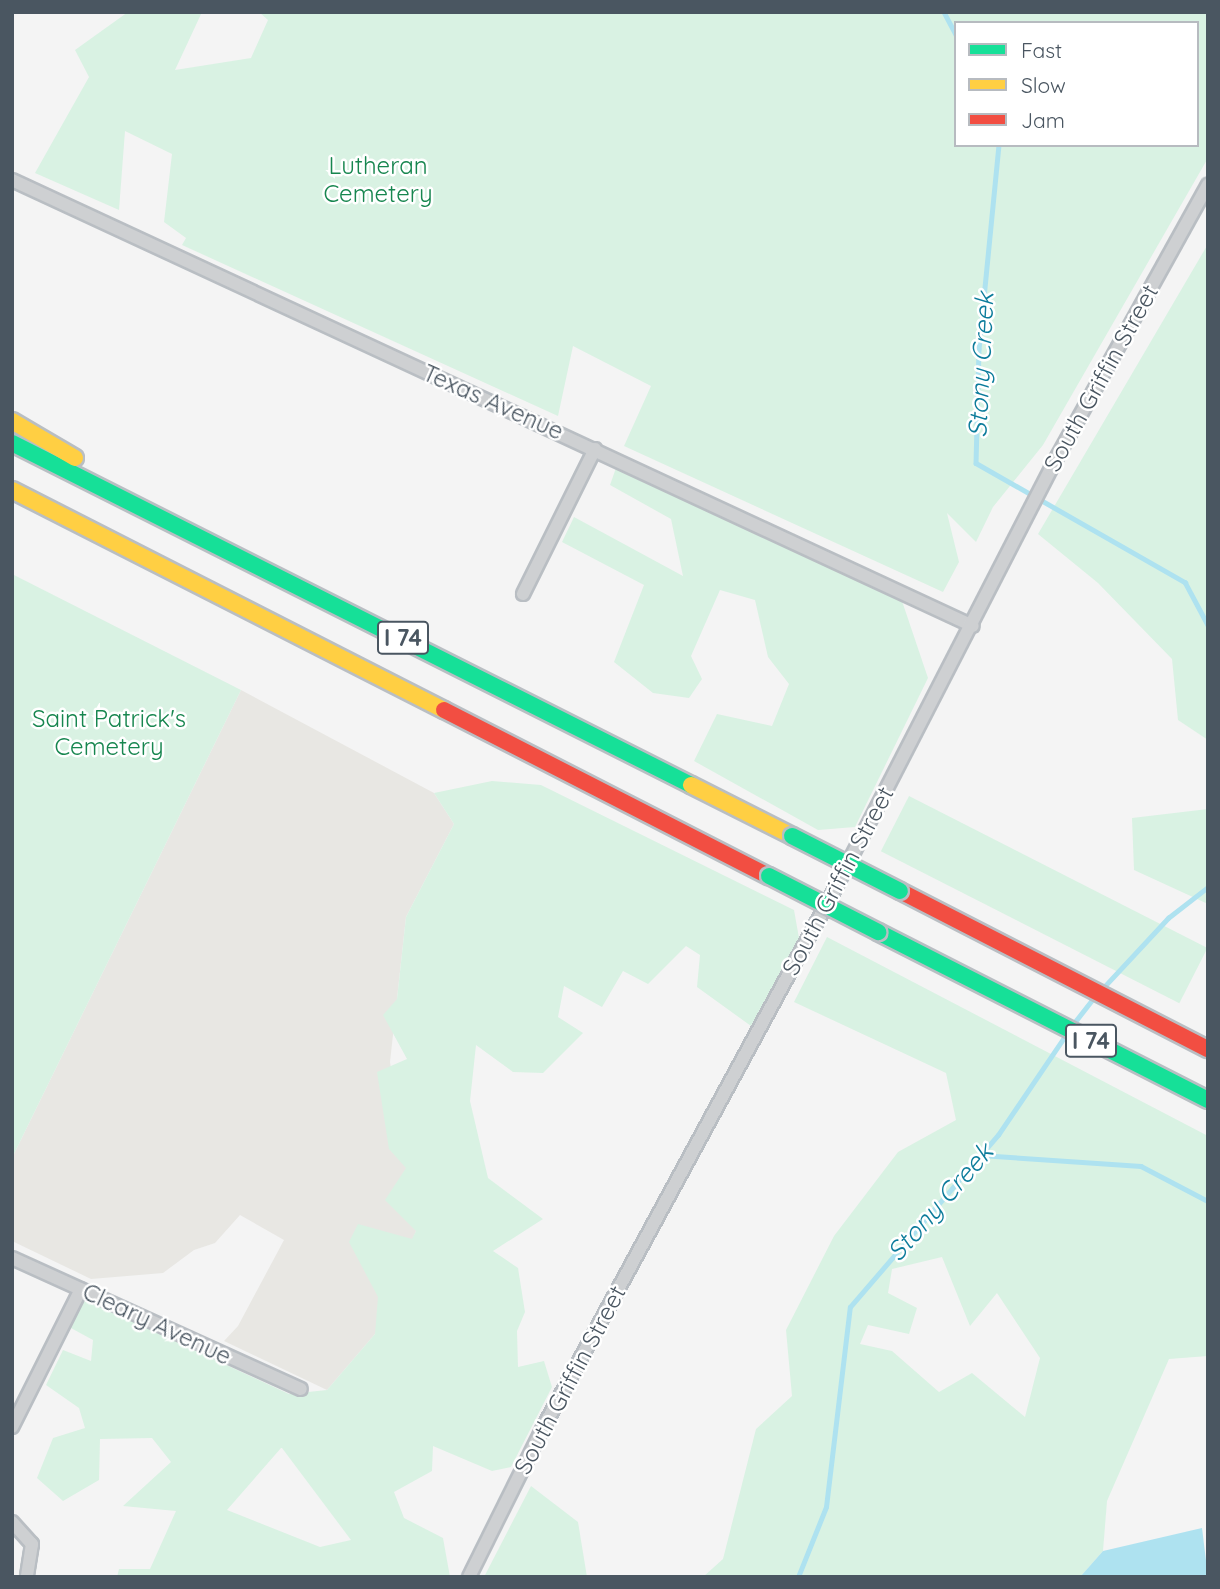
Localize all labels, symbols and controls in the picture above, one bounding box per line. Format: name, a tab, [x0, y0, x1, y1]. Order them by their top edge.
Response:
legend	[954, 21, 1199, 147]
text: Fast	[1021, 37, 1062, 63]
text: Slow	[1021, 72, 1066, 98]
text: Jam	[1021, 107, 1065, 133]
park label: Lutheran Cemetery	[323, 152, 433, 208]
street label: South Griffin Street	[1038, 279, 1164, 477]
water label: Stony Creek	[962, 292, 1000, 438]
street label: Texas Avenue	[418, 358, 568, 446]
road number: I 74	[377, 618, 429, 658]
park label: Saint Patrick's Cemetery	[32, 705, 186, 761]
street label: South Griffin Street	[776, 782, 900, 980]
road number: I 74	[1065, 1022, 1117, 1060]
water label: Stony Creek	[881, 1137, 999, 1267]
street label: Cleary Avenue	[78, 1277, 236, 1371]
street label: South Griffin Street	[508, 1281, 632, 1479]

